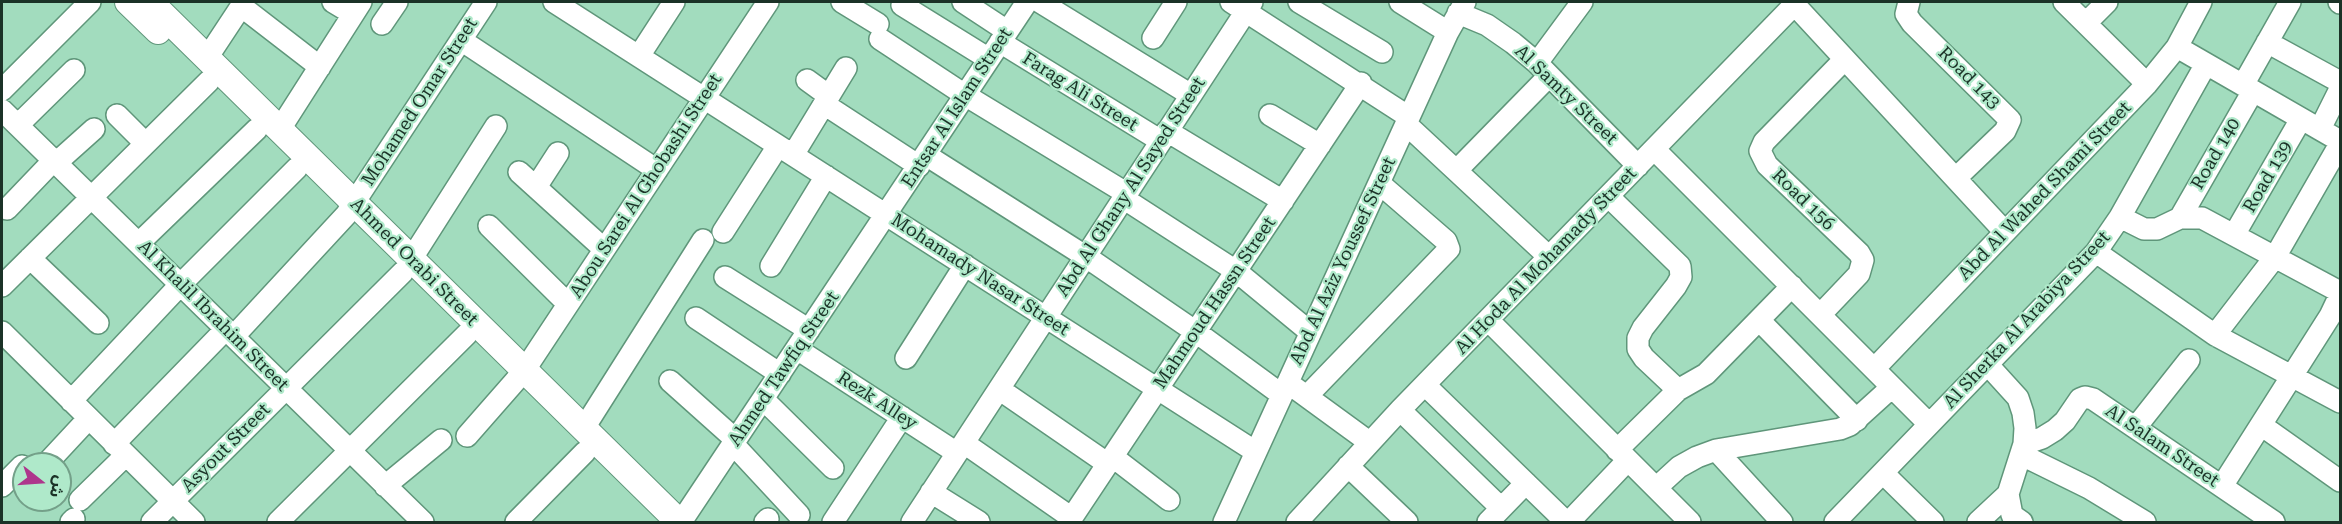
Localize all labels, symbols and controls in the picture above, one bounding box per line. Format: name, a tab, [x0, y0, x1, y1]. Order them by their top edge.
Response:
street label: Mohamed Omar Street	[358, 14, 482, 190]
street label: Entsar Al Islam Street	[897, 24, 1017, 192]
street label: Al Samty Street	[1510, 41, 1622, 149]
street label: Road 143	[1933, 42, 2005, 114]
street label: Farag Ali Street	[1018, 48, 1142, 136]
street label: Abou Sarei Al Ghobashi Street	[565, 70, 727, 302]
street label: Abd Al Ghany Al Sayed Street	[1052, 73, 1210, 301]
street label: Abd Al Wahed Shami Street	[1954, 97, 2136, 285]
street label: Road 140	[2187, 114, 2245, 194]
street label: Road 139	[2239, 137, 2297, 217]
street label: Abd Al Aziz Youssef Street	[1285, 154, 1401, 368]
street label: Al Hoda Al Mohamady Street	[1451, 163, 1641, 359]
street label: Road 156	[1767, 165, 1839, 235]
street label: Ahmed Orabi Street	[346, 194, 482, 330]
street label: Mohamady Nasar Street	[887, 209, 1073, 341]
street label: Mahmoud Hassn Street	[1149, 213, 1281, 393]
street label: Al Sherka Al Arabiya Street	[1939, 227, 2115, 413]
street label: Al Khalil Ibrahim Street	[133, 236, 293, 396]
street label: Ahmed Tawfiq Street	[724, 288, 844, 450]
street label: Rezk Alley	[833, 367, 921, 435]
street label: Asyout Street	[177, 399, 275, 497]
street label: Al Salam Street	[2101, 400, 2223, 492]
north arrow	[12, 452, 72, 512]
text: ش	[45, 474, 70, 500]

